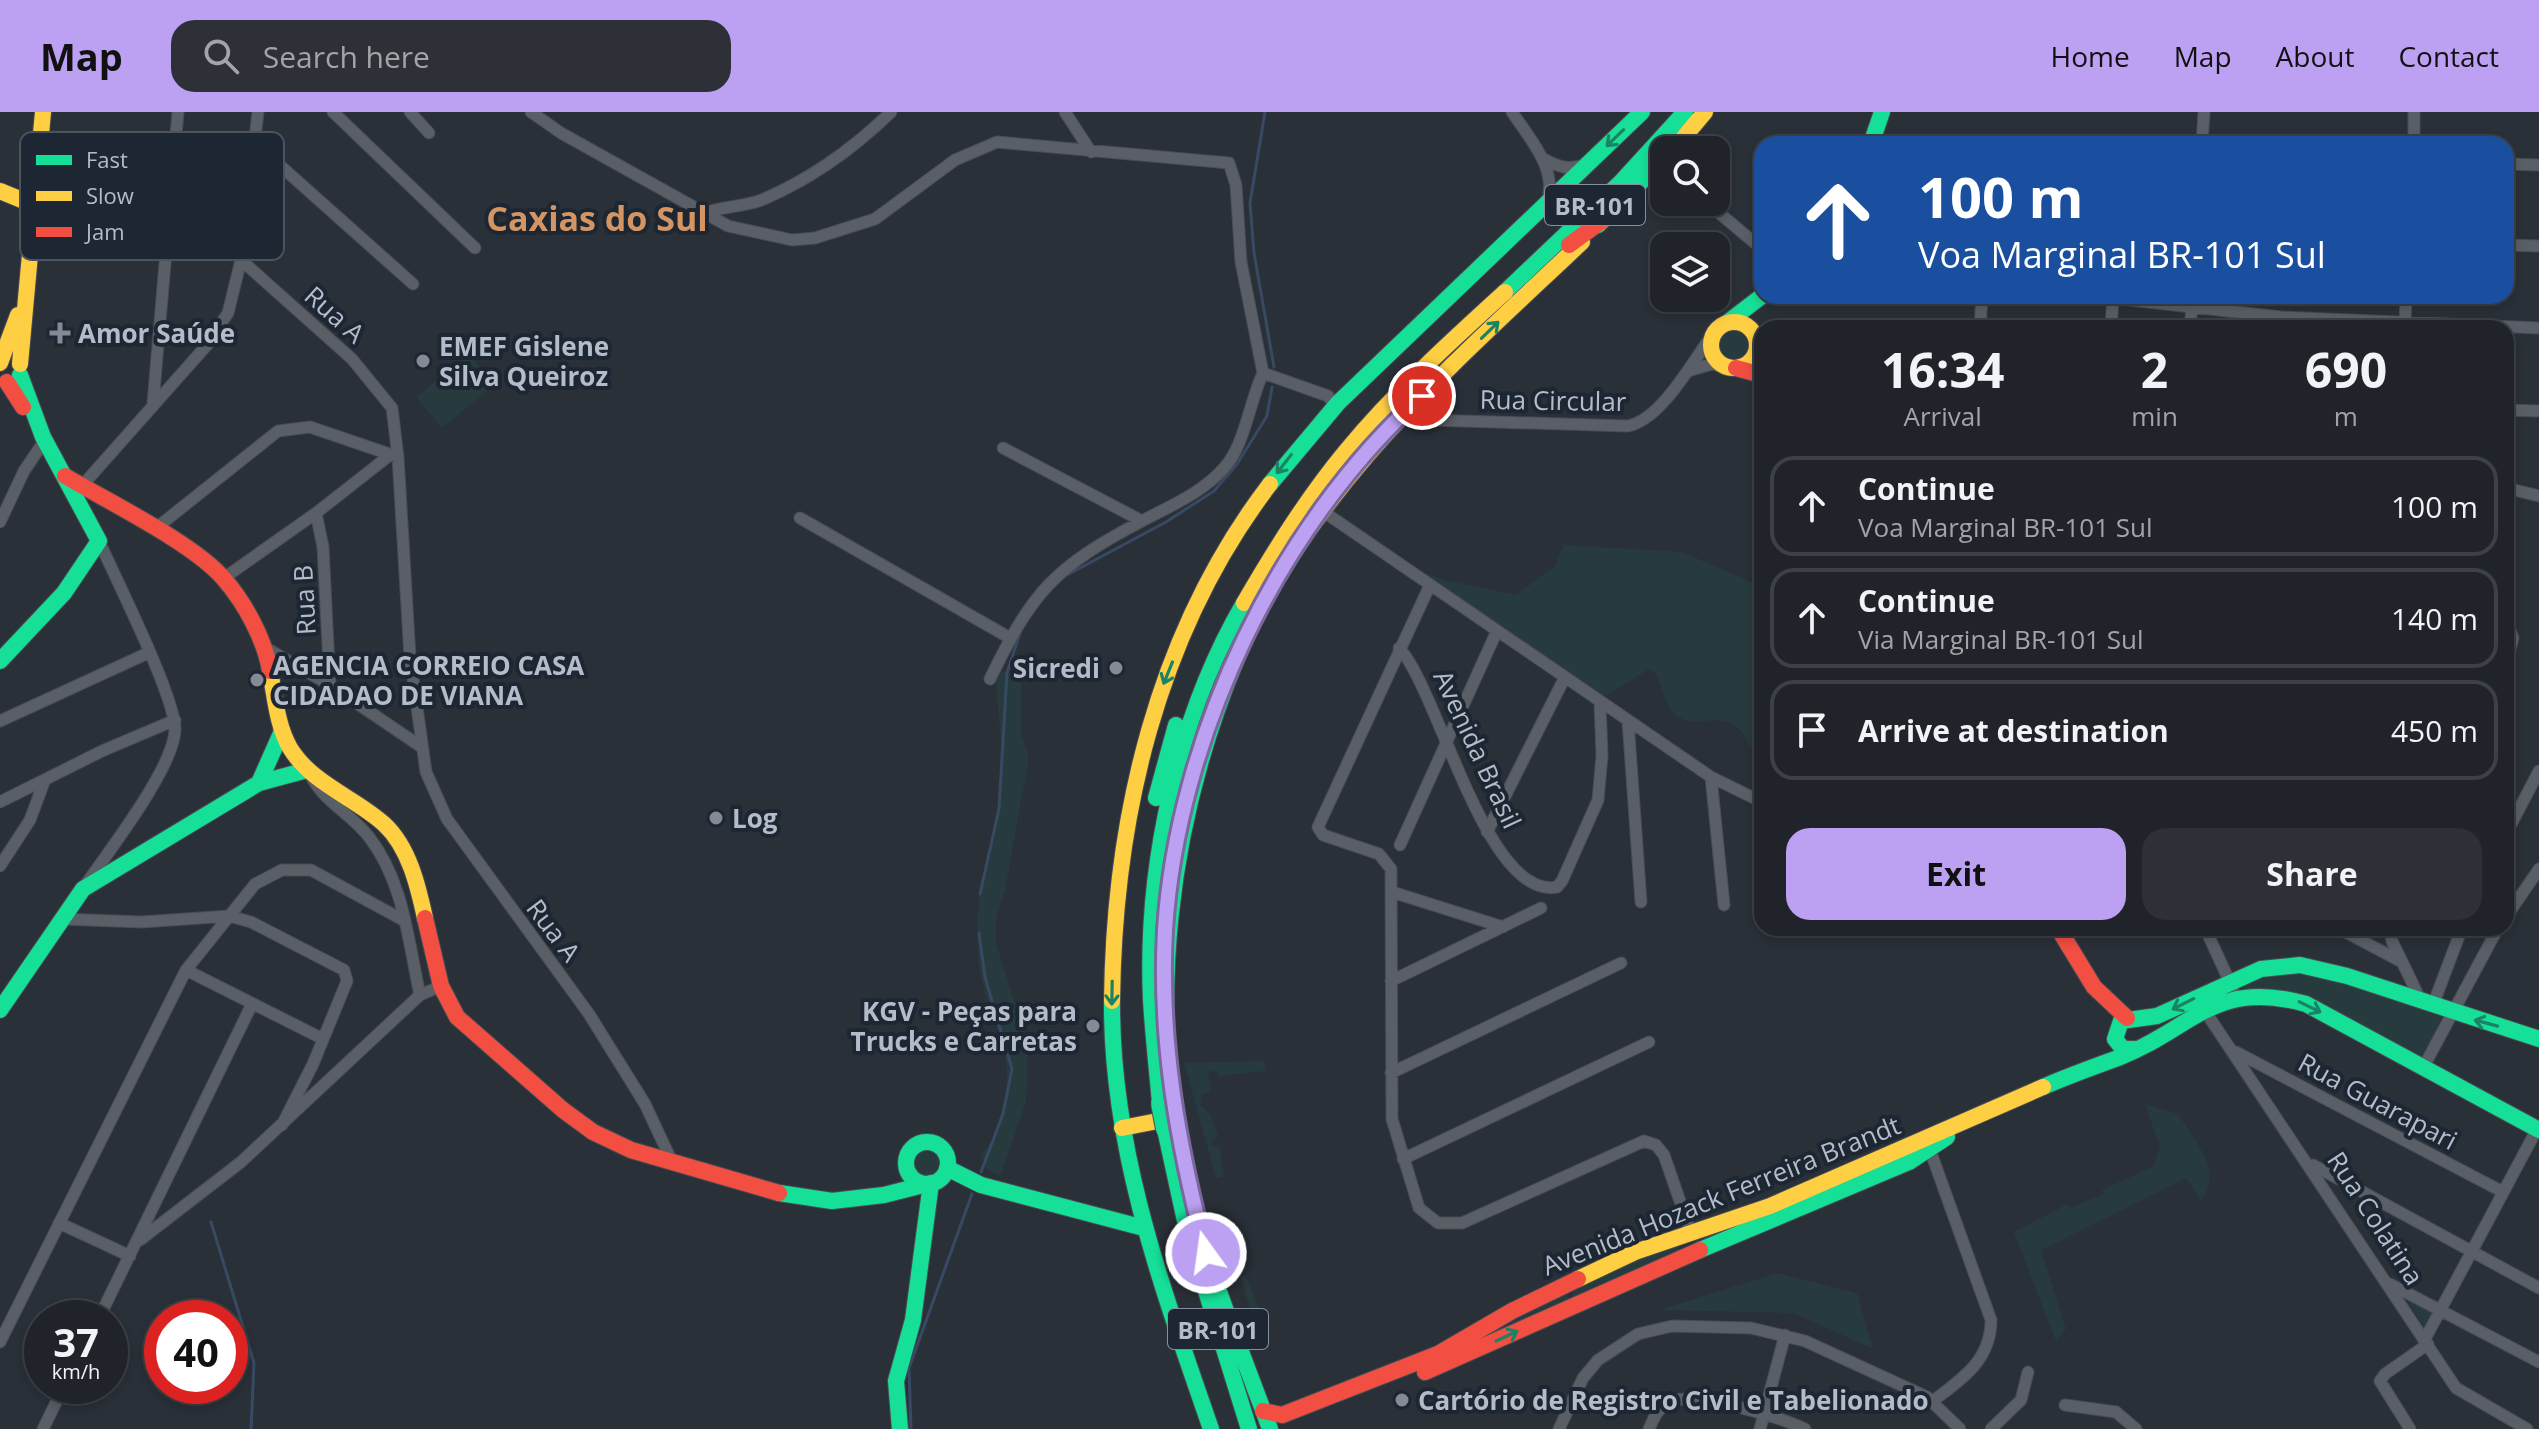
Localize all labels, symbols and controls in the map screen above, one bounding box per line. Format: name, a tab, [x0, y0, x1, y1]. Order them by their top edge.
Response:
search box	[171, 20, 731, 92]
text: Map	[40, 30, 123, 82]
icon: search	[199, 34, 243, 78]
text: Search here	[263, 36, 430, 77]
text: Home	[2051, 37, 2130, 75]
text: Map	[2174, 37, 2232, 75]
text: About	[2276, 37, 2354, 75]
text: Contact	[2398, 37, 2499, 75]
one-way arrow	[1605, 129, 1625, 148]
legend	[20, 132, 284, 260]
map controls	[1650, 136, 1730, 312]
button: search	[1650, 136, 1730, 216]
text: Fast	[86, 144, 128, 174]
text: 100 m	[1918, 158, 2084, 234]
icon: ahead	[1786, 168, 1890, 272]
text: Slow	[86, 180, 134, 210]
road number: BR-101	[1545, 185, 1645, 225]
district label: Caxias do Sul	[486, 195, 708, 241]
text: Jam	[84, 216, 125, 246]
text: Voa Marginal BR-101 Sul	[1918, 230, 2326, 279]
button: layers	[1650, 232, 1730, 312]
street label: Rua A	[297, 277, 373, 351]
place label: Amor Saúde	[78, 315, 235, 351]
one-way arrow	[1480, 321, 1500, 340]
marker: Amor Saúde	[49, 322, 71, 344]
place label: EMEF Gislene Silva Queiroz	[439, 328, 609, 394]
text: 16:34	[1881, 337, 2004, 402]
text: 2	[2141, 337, 2168, 402]
text: 690	[2305, 337, 2387, 402]
marker: EMEF Gislene Silva Queiroz	[414, 352, 432, 370]
pin	[1388, 362, 1456, 430]
icon: arrive	[1400, 374, 1444, 418]
street label: Rua Circular	[1479, 381, 1627, 419]
text: Arrival	[1903, 398, 1982, 434]
text: min	[2131, 398, 2178, 434]
text: m	[2334, 398, 2358, 434]
one-way arrow	[1276, 453, 1293, 474]
text: Continue	[1858, 468, 1995, 509]
icon: ahead	[1790, 484, 1834, 528]
text: 100 m	[2391, 486, 2478, 527]
text: Voa Marginal BR-101 Sul	[1858, 509, 2153, 545]
street label: Rua B	[284, 564, 324, 636]
text: Continue	[1858, 580, 1995, 621]
icon: ahead	[1790, 596, 1834, 640]
text: 140 m	[2391, 598, 2478, 639]
text: Via Marginal BR-101 Sul	[1858, 621, 2143, 657]
place label: AGENCIA CORREIO CASA CIDADAO DE VIANA	[273, 647, 584, 713]
place label: Sicredi	[1013, 650, 1100, 686]
marker: Sicredi	[1107, 659, 1125, 677]
one-way arrow	[1160, 660, 1175, 685]
street label: Avenida Brasil	[1426, 664, 1530, 834]
marker: AGENCIA CORREIO CASA CIDADAO DE VIANA	[248, 671, 266, 689]
icon: arrive	[1790, 708, 1834, 752]
text: Arrive at destination	[1858, 710, 2169, 751]
text: 450 m	[2391, 710, 2478, 751]
place label: Log	[732, 800, 778, 836]
marker: Log	[707, 809, 725, 827]
button: Exit	[1786, 828, 2126, 920]
button: Share	[2142, 828, 2482, 920]
street label: Rua A	[519, 891, 590, 969]
one-way arrow	[1104, 979, 1120, 1006]
place label: KGV - Peças para Trucks e Carretas	[851, 993, 1077, 1059]
one-way arrow	[2172, 996, 2196, 1012]
one-way arrow	[2297, 1000, 2321, 1015]
one-way arrow	[2473, 1015, 2499, 1030]
marker: KGV - Peças para Trucks e Carretas	[1084, 1017, 1102, 1035]
street label: Rua Guarapari	[2292, 1044, 2464, 1158]
street label: Avenida Hozack Ferreira Brandt	[1537, 1107, 1905, 1283]
street label: Rua Colatina	[2319, 1144, 2433, 1292]
position arrow	[1164, 1211, 1248, 1295]
speed limit sign: 40	[144, 1300, 248, 1404]
road number: BR-101	[1168, 1309, 1268, 1349]
text: 37	[53, 1314, 99, 1369]
one-way arrow	[1495, 1328, 1519, 1343]
text: km/h	[52, 1358, 100, 1385]
place label: Cartório de Registro Civil e Tabelionado	[1418, 1382, 1929, 1418]
marker: Cartório de Registro Civil e Tabelionado	[1393, 1391, 1411, 1409]

